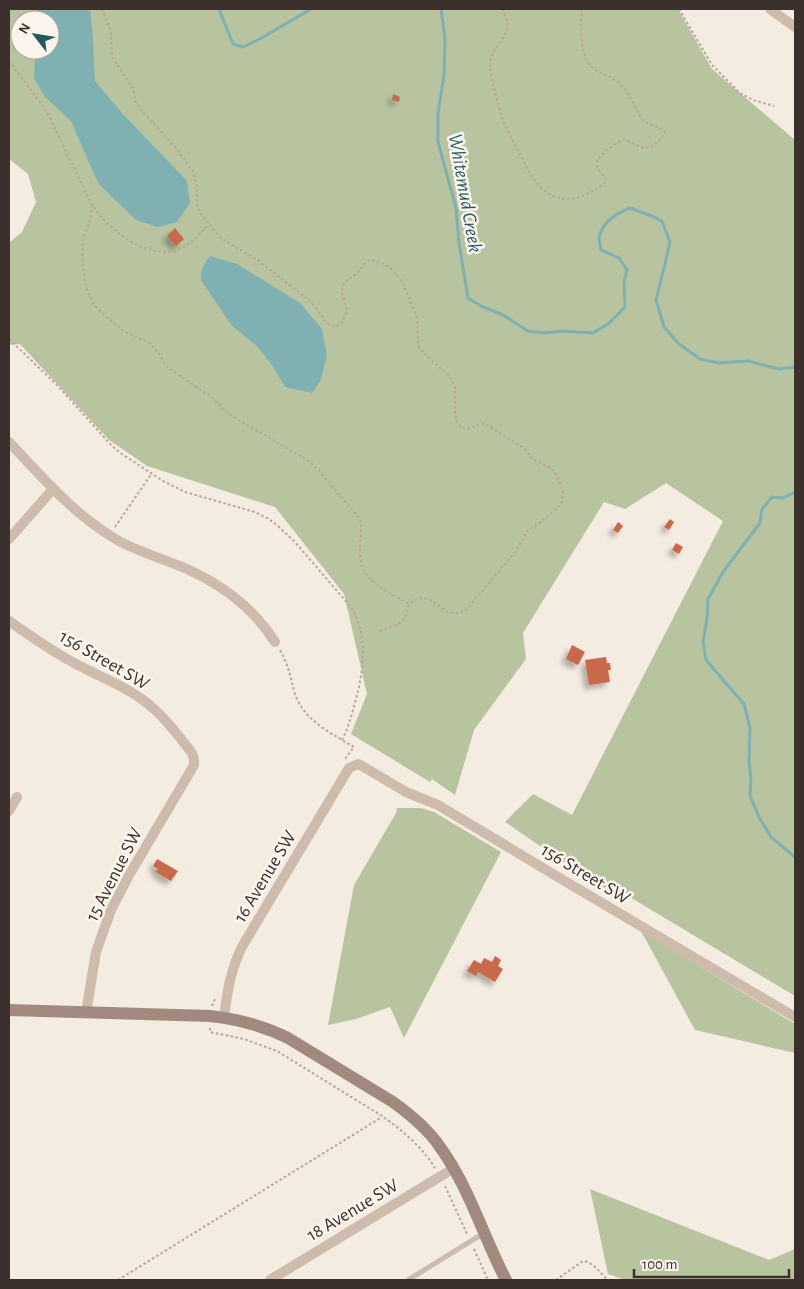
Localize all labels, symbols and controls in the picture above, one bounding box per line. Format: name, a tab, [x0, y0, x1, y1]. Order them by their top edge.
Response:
north arrow	[10, 10, 60, 60]
text: N	[16, 21, 33, 37]
water label: Whitemud Creek	[445, 132, 485, 254]
street label: 156 Street SW	[56, 627, 152, 694]
street label: 15 Avenue SW	[83, 825, 146, 924]
street label: 16 Avenue SW	[231, 828, 300, 926]
street label: 156 Street SW	[537, 840, 633, 908]
street label: 18 Avenue SW	[304, 1176, 402, 1245]
scale bar	[634, 1246, 789, 1278]
text: 100 m	[642, 1257, 677, 1272]

